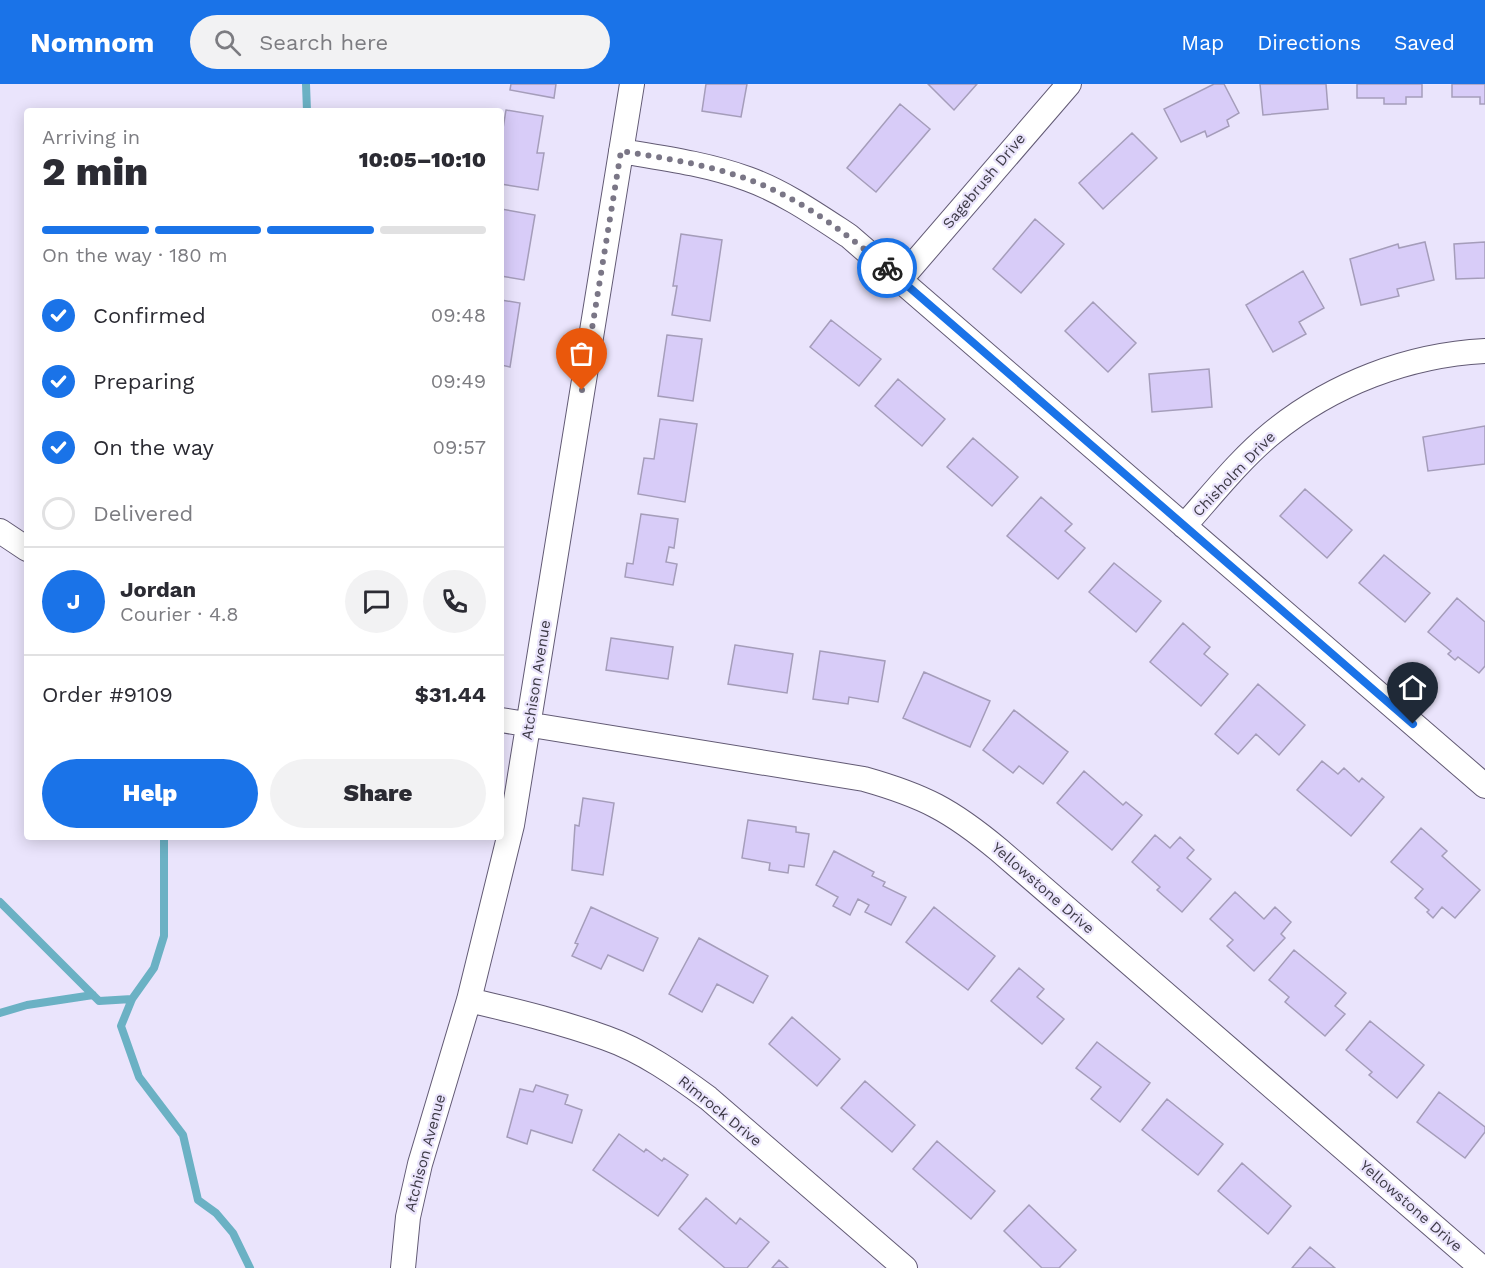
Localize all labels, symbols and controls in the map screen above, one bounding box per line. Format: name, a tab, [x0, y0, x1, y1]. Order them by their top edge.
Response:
search box	[190, 15, 610, 69]
text: Nomnom	[30, 26, 154, 59]
icon: search	[211, 26, 244, 59]
text: Search here	[259, 30, 388, 55]
text: Map	[1181, 30, 1224, 55]
text: Directions	[1257, 30, 1361, 55]
text: Saved	[1394, 30, 1455, 55]
text: Arriving in	[42, 125, 140, 149]
street label: Sagebrush Drive	[939, 130, 1029, 232]
text: 10:05–10:10	[359, 147, 486, 172]
text: 2 min	[42, 149, 148, 194]
courier	[857, 238, 917, 298]
text: On the way · 180 m	[42, 243, 228, 267]
icon: bike	[871, 252, 904, 285]
icon: check	[42, 299, 75, 332]
text: Confirmed	[93, 303, 206, 328]
text: 09:48	[431, 303, 486, 327]
pin	[556, 328, 607, 390]
icon: bag	[565, 337, 598, 370]
icon: check	[42, 365, 75, 398]
text: Preparing	[93, 369, 194, 394]
text: 09:49	[431, 369, 486, 393]
street label: Chisholm Drive	[1189, 428, 1279, 520]
icon: check	[42, 431, 75, 464]
text: On the way	[93, 435, 214, 460]
text: 09:57	[432, 435, 486, 459]
text: Delivered	[93, 501, 193, 526]
button: chat	[345, 570, 408, 633]
button: phone	[423, 570, 486, 633]
text: Jordan	[120, 577, 196, 602]
text: J	[67, 589, 80, 614]
text: Courier · 4.8	[120, 602, 239, 626]
street label: Atchison Avenue	[518, 619, 554, 741]
pin	[1387, 662, 1438, 724]
icon: home	[1396, 671, 1429, 704]
text: Order #9109	[42, 682, 173, 707]
text: $31.44	[415, 682, 486, 707]
button: Help	[42, 759, 258, 828]
button: Share	[270, 759, 486, 828]
street label: Yellowstone Drive	[988, 839, 1098, 937]
street label: Rimrock Drive	[675, 1072, 765, 1150]
street label: Atchison Avenue	[401, 1092, 449, 1214]
street label: Yellowstone Drive	[1356, 1157, 1466, 1255]

